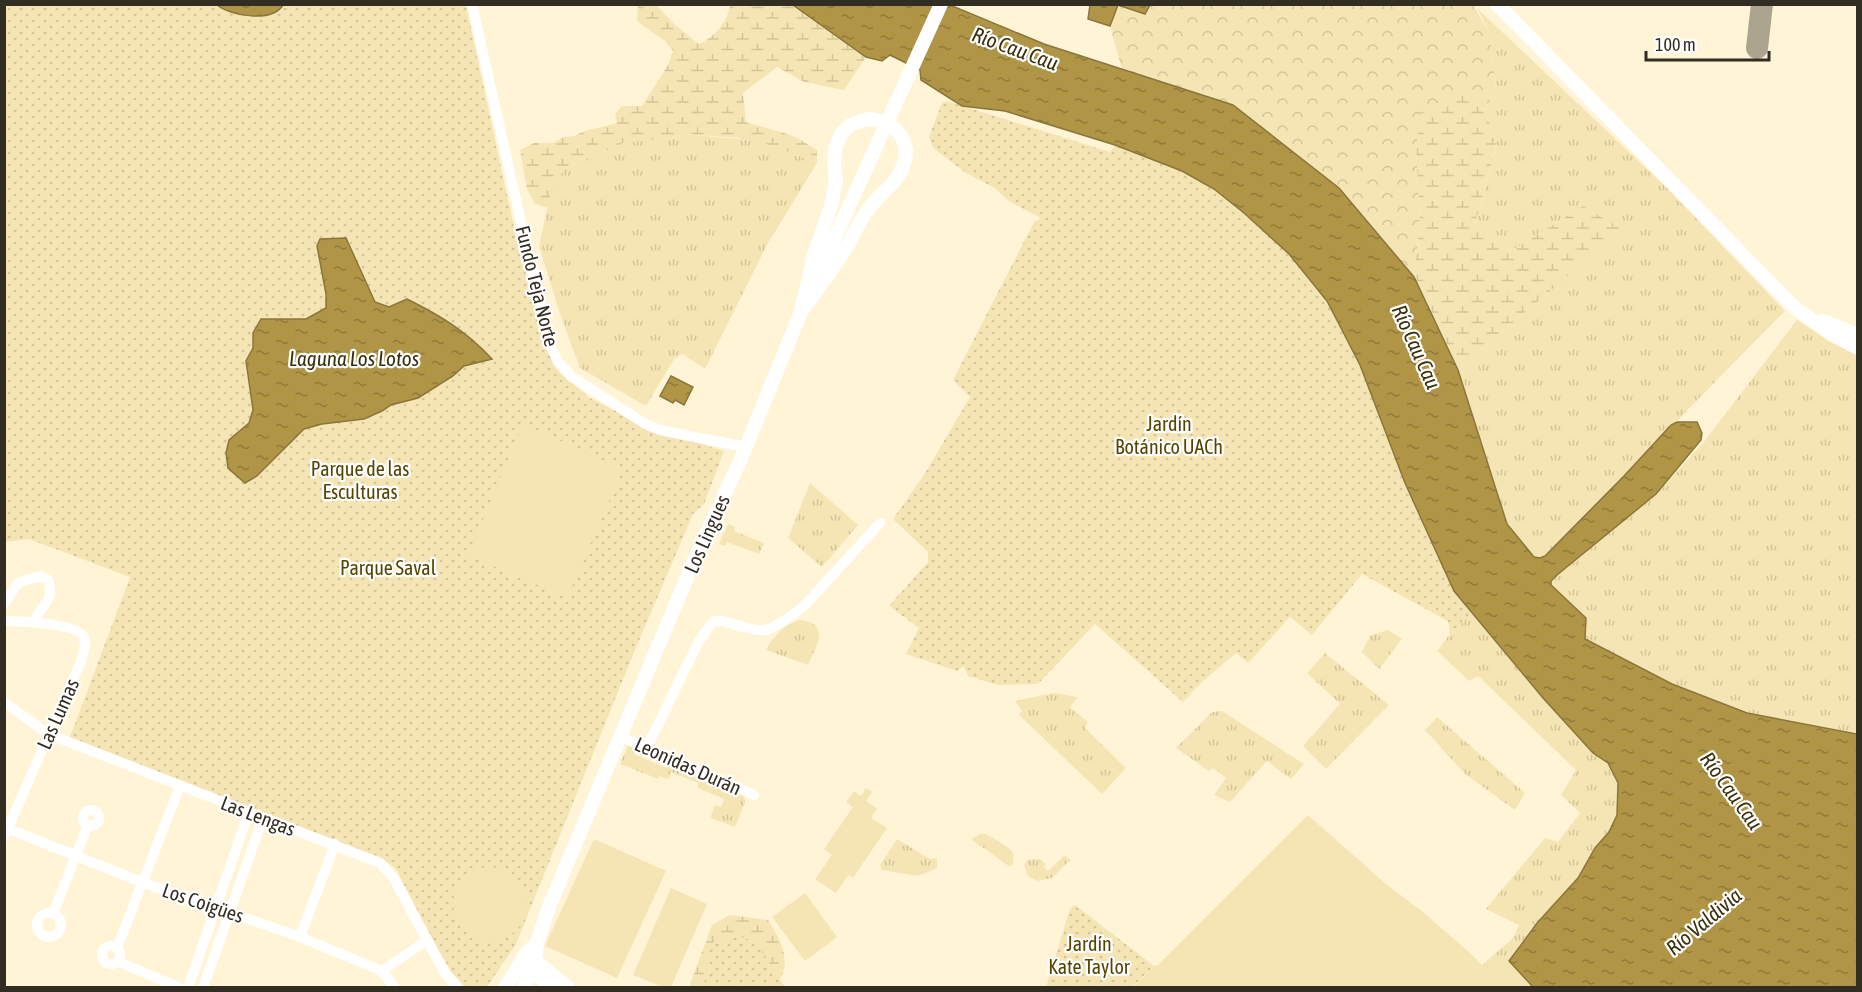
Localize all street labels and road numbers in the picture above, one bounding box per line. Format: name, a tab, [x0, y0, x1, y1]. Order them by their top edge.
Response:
street label: Fundo Teja Norte	[511, 223, 564, 349]
street label: Los Lingues	[679, 491, 734, 577]
street label: Las Lumas	[32, 675, 83, 753]
street label: Leonidas Durán	[631, 732, 745, 799]
street label: Las Lengas	[218, 791, 299, 840]
street label: Los Coigües	[160, 878, 247, 927]

